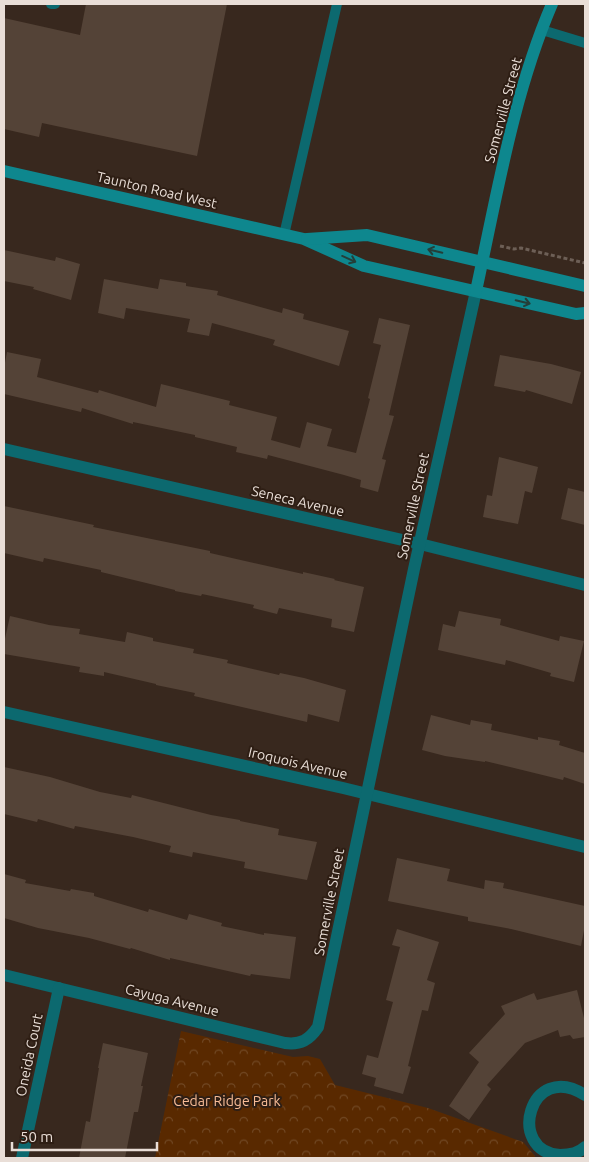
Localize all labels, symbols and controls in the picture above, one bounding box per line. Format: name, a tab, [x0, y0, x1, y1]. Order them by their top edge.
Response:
street label: Somerville Street	[481, 55, 525, 164]
street label: Taunton Road West	[95, 168, 219, 212]
one-way arrow	[427, 246, 443, 255]
one-way arrow	[341, 255, 356, 265]
one-way arrow	[515, 298, 531, 307]
street label: Somerville Street	[394, 451, 432, 561]
street label: Seneca Avenue	[250, 483, 346, 519]
street label: Iroquois Avenue	[247, 744, 349, 782]
street label: Somerville Street	[311, 847, 347, 957]
street label: Cayuga Avenue	[123, 981, 221, 1019]
street label: Oneida Court	[12, 1012, 46, 1098]
park label: Cedar Ridge Park	[173, 1093, 281, 1109]
scale bar	[12, 1120, 158, 1152]
text: 50 m	[20, 1128, 53, 1145]

